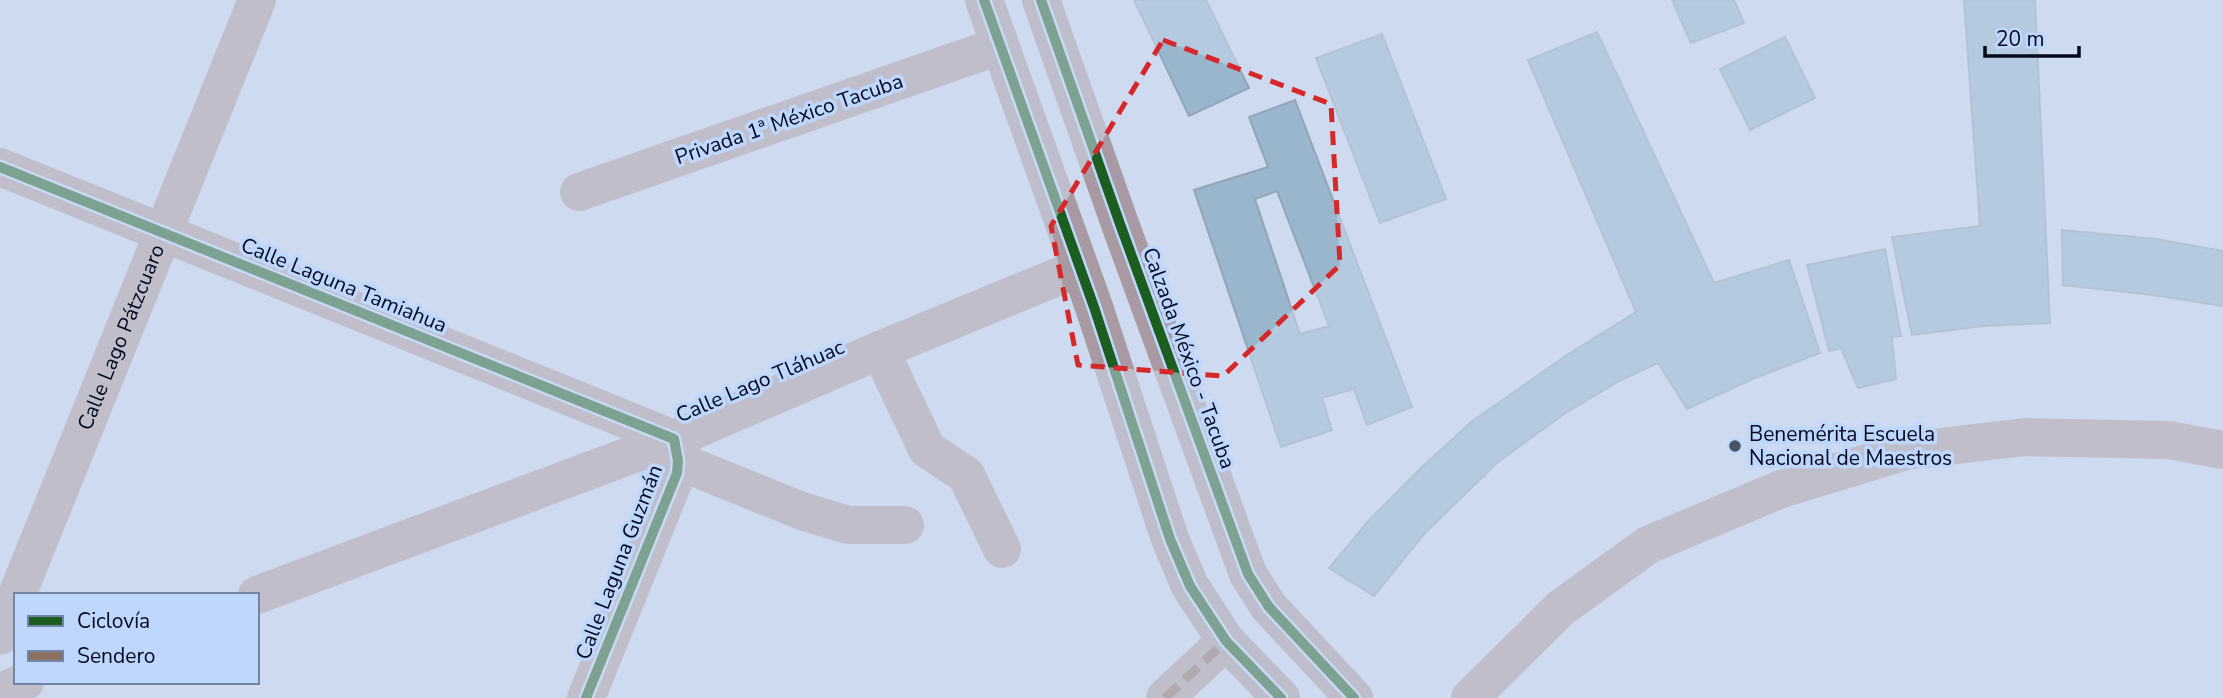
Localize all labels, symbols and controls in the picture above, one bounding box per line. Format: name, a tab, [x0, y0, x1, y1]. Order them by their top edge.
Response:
scale bar	[1985, 14, 2080, 58]
text: 20 m	[1996, 25, 2045, 53]
street label: Privada 1ª México Tacuba	[671, 67, 907, 171]
street label: Calle Laguna Tamiahua	[237, 231, 451, 339]
street label: Calle Lago Pátzcuaro	[71, 240, 171, 434]
street label: Calzada México - Tacuba	[1136, 243, 1242, 473]
street label: Calle Lago Tláhuac	[672, 333, 849, 429]
place label: Benemérita Escuela Nacional de Maestros	[1749, 420, 1952, 472]
marker: Benemérita Escuela Nacional de Maestros	[1727, 438, 1743, 454]
street label: Calle Laguna Guzmán	[569, 461, 669, 663]
legend	[14, 593, 259, 684]
text: Ciclovía	[77, 607, 150, 635]
text: Sendero	[77, 642, 156, 670]

